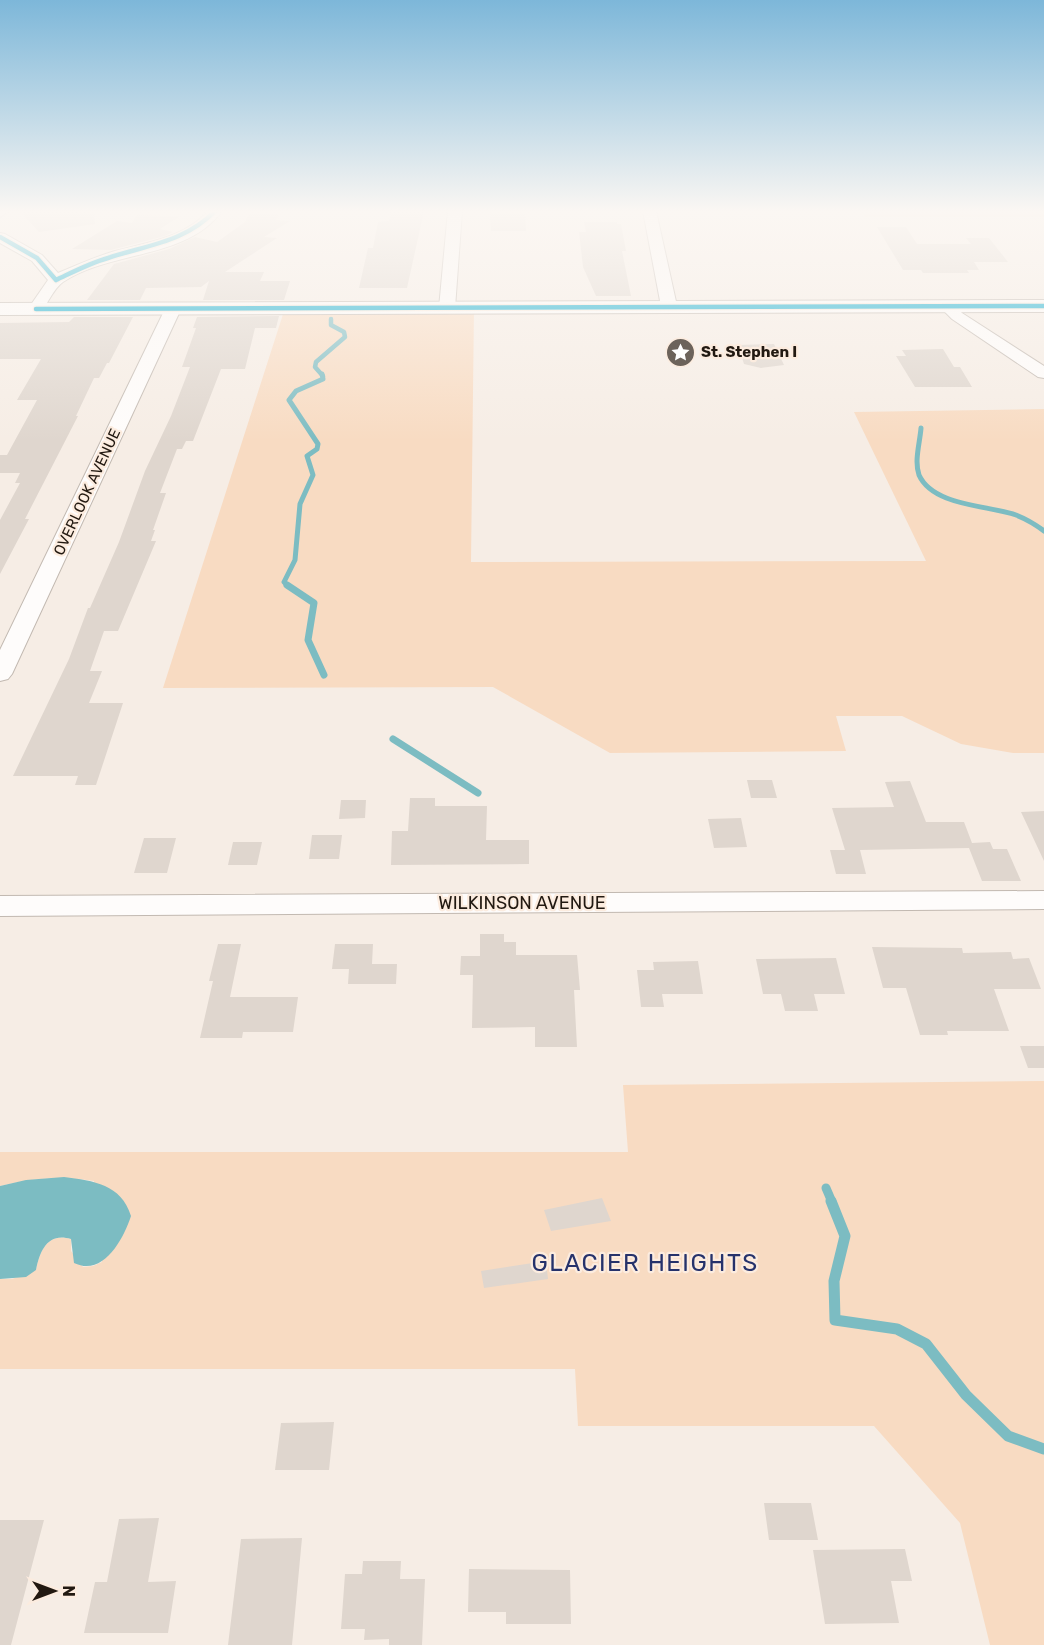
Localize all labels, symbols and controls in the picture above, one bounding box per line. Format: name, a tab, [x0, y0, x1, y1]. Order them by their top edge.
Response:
place icon: St. Stephen I	[664, 336, 696, 368]
place label: St. Stephen I	[701, 343, 797, 361]
street label: OVERLOOK AVENUE	[50, 426, 124, 558]
street label: WILKINSON AVENUE	[438, 892, 606, 914]
district label: GLACIER HEIGHTS	[531, 1249, 759, 1277]
north arrow	[24, 1561, 84, 1621]
text: N	[59, 1585, 78, 1597]

